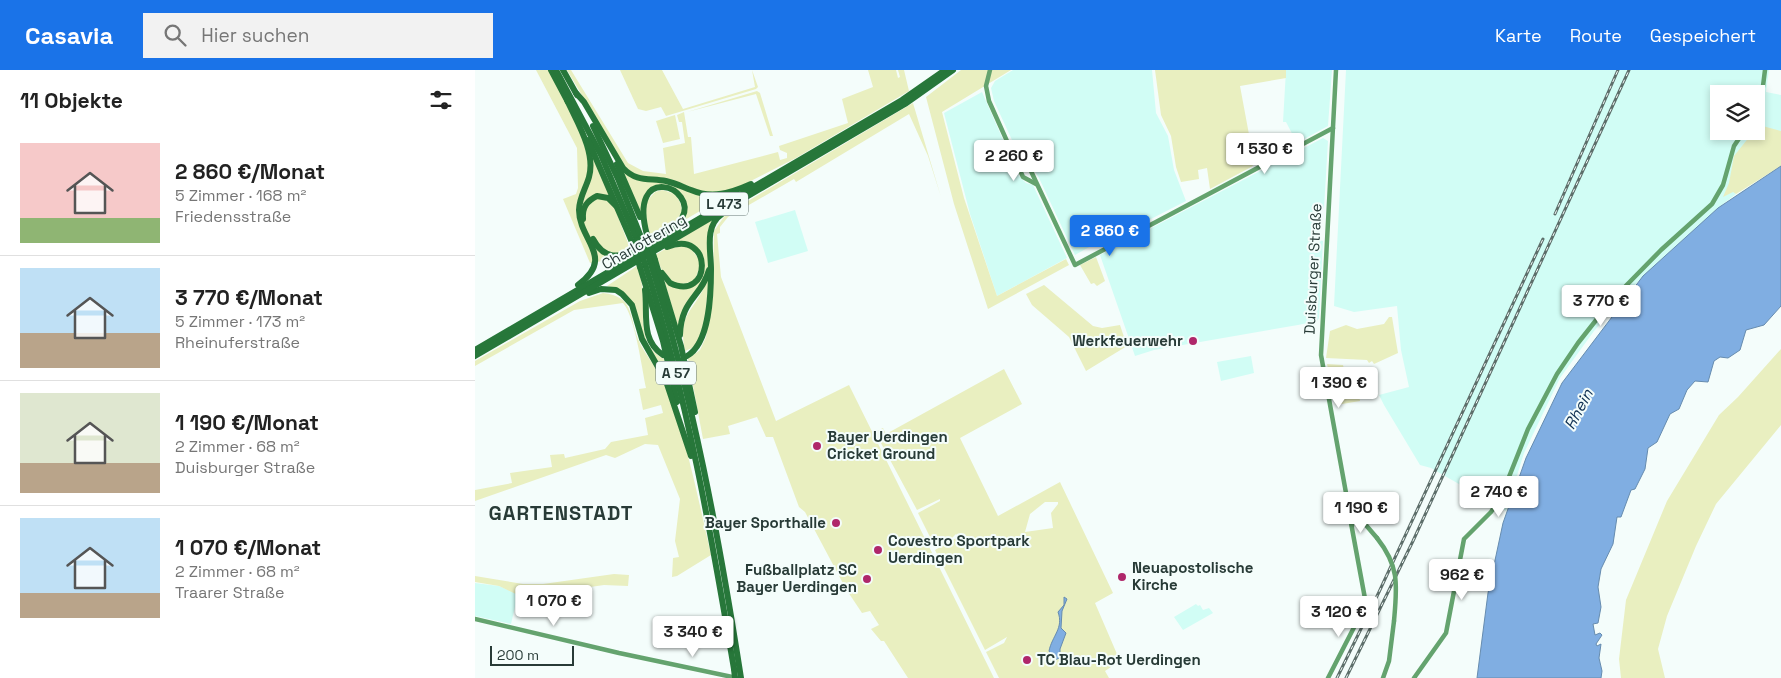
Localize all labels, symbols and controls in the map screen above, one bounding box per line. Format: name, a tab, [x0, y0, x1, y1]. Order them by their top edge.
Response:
search box	[143, 13, 493, 58]
text: Casavia	[25, 20, 113, 51]
icon: search	[161, 21, 189, 49]
text: Hier suchen	[201, 23, 309, 48]
text: Karte	[1495, 24, 1542, 47]
text: Route	[1570, 24, 1622, 47]
text: Gespeichert	[1650, 24, 1756, 47]
map controls	[1710, 85, 1765, 140]
button: layers	[1710, 85, 1765, 140]
icon: filters	[427, 86, 455, 114]
text: 11 Objekte	[20, 87, 123, 114]
pin: 1 530 €	[1219, 132, 1311, 175]
text: 1 530 €	[1237, 138, 1293, 159]
pin: 2 260 €	[968, 140, 1060, 182]
text: 2 260 €	[985, 145, 1043, 166]
text: 2 860 €/Monat	[175, 158, 325, 185]
icon: home	[60, 163, 120, 223]
text: 5 Zimmer · 168 m²	[175, 185, 306, 206]
road number: L 473	[700, 192, 748, 216]
street label: Duisburger Straße	[1300, 203, 1325, 335]
text: Friedensstraße	[175, 206, 291, 227]
street label: Charlottering	[598, 210, 690, 274]
pin: 2 860 €	[1064, 214, 1156, 257]
text: 2 860 €	[1081, 220, 1139, 241]
text: 3 770 €/Monat	[175, 284, 323, 311]
pin: 3 770 €	[1555, 284, 1647, 327]
icon: home	[60, 288, 120, 348]
text: 3 770 €	[1573, 290, 1629, 311]
text: 5 Zimmer · 173 m²	[175, 311, 305, 332]
place label: Werkfeuerwehr	[1072, 331, 1183, 350]
text: Rheinuferstraße	[175, 332, 300, 353]
marker: Werkfeuerwehr	[1187, 335, 1199, 347]
road number: A 57	[656, 362, 696, 384]
pin: 1 390 €	[1293, 366, 1385, 409]
text: 1 390 €	[1311, 372, 1367, 393]
water label: Rhein	[1559, 384, 1598, 433]
text: 1 190 €/Monat	[175, 409, 319, 436]
icon: home	[60, 413, 120, 473]
place label: Bayer Uerdingen Cricket Ground	[827, 427, 948, 463]
text: 2 Zimmer · 68 m²	[175, 436, 300, 457]
marker: Bayer Uerdingen Cricket Ground	[811, 440, 823, 452]
text: Duisburger Straße	[175, 457, 315, 478]
pin: 2 740 €	[1453, 476, 1545, 518]
text: 2 740 €	[1470, 481, 1528, 502]
pin: 1 190 €	[1315, 492, 1407, 534]
text: 1 190 €	[1334, 497, 1388, 518]
district label: GARTENSTADT	[489, 500, 633, 526]
place label: Bayer Sporthalle	[705, 513, 826, 532]
marker: Bayer Sporthalle	[830, 517, 842, 529]
place label: Covestro Sportpark Uerdingen	[888, 531, 1030, 567]
text: 1 070 €/Monat	[175, 534, 321, 561]
icon: home	[60, 538, 120, 598]
marker: Covestro Sportpark Uerdingen	[872, 544, 884, 556]
place label: Neuapostolische Kirche	[1132, 558, 1254, 594]
pin: 962 €	[1427, 558, 1497, 601]
place label: Fußballplatz SC Bayer Uerdingen	[736, 560, 857, 596]
text: 2 Zimmer · 68 m²	[175, 561, 300, 582]
text: 962 €	[1440, 564, 1484, 585]
marker: Neuapostolische Kirche	[1116, 571, 1128, 583]
marker: Fußballplatz SC Bayer Uerdingen	[861, 573, 873, 585]
text: Traarer Straße	[175, 582, 284, 603]
pin: 1 070 €	[508, 584, 600, 627]
text: 1 070 €	[526, 590, 582, 611]
pin: 3 120 €	[1293, 596, 1385, 638]
text: 3 120 €	[1311, 601, 1367, 622]
pin: 3 340 €	[647, 616, 739, 658]
text: 3 340 €	[664, 621, 722, 642]
scale bar	[490, 643, 574, 666]
text: 200 m	[497, 646, 539, 664]
place label: TC Blau-Rot Uerdingen	[1037, 650, 1201, 669]
marker: TC Blau-Rot Uerdingen	[1021, 654, 1033, 666]

